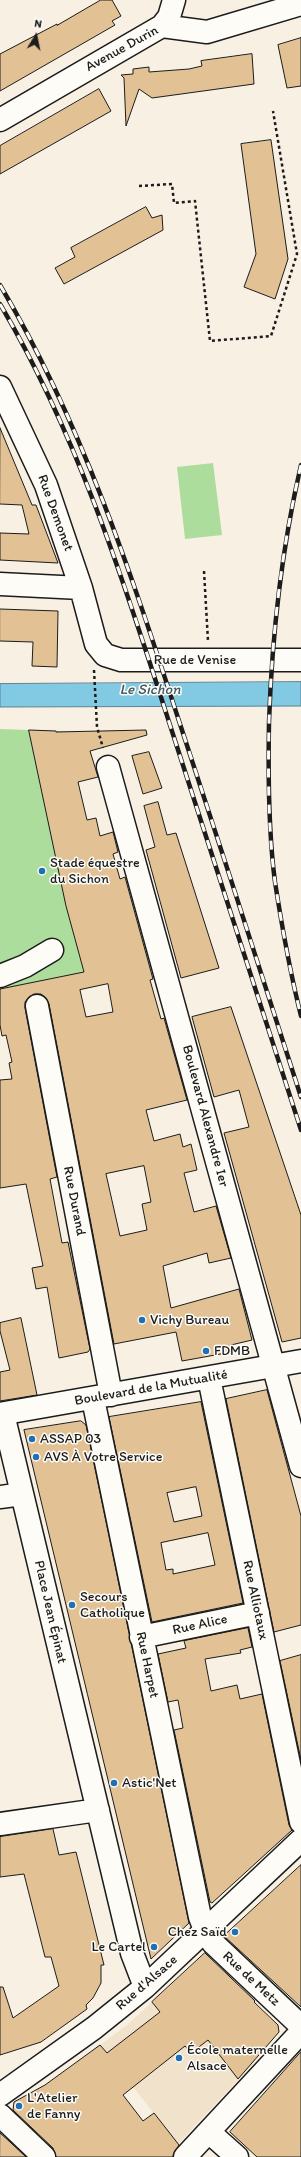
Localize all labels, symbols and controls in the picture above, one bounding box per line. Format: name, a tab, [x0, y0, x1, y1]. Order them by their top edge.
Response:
north arrow	[16, 16, 56, 56]
text: N	[33, 17, 43, 31]
street label: Avenue Durin	[83, 22, 161, 76]
street label: Rue Demonet	[33, 472, 77, 554]
street label: Rue de Venise	[154, 652, 236, 668]
water label: Le Sichon	[119, 681, 181, 699]
place label: Stade équestre du Sichon	[50, 855, 140, 888]
marker: Stade équestre du Sichon	[37, 866, 47, 876]
street label: Boulevard Alexandre Ier	[178, 1043, 232, 1189]
street label: Rue Durand	[59, 1165, 89, 1237]
place label: Vichy Bureau	[150, 1312, 229, 1328]
marker: Vichy Bureau	[137, 1315, 147, 1325]
place label: FDMB	[214, 1343, 250, 1359]
marker: FDMB	[201, 1346, 211, 1356]
street label: Boulevard de la Mutualité	[73, 1366, 229, 1410]
place label: ASSAP 03	[40, 1431, 101, 1447]
marker: ASSAP 03	[27, 1434, 37, 1444]
place label: AVS À Votre Service	[44, 1449, 162, 1465]
marker: AVS À Votre Service	[31, 1452, 41, 1462]
street label: Place Jean Épinat	[30, 1559, 70, 1665]
street label: Rue Alliotaux	[238, 1559, 272, 1641]
place label: Secours Catholique	[80, 1589, 145, 1622]
marker: Secours Catholique	[67, 1600, 77, 1610]
street label: Rue Alice	[171, 1611, 229, 1639]
street label: Rue Harpet	[132, 1630, 162, 1700]
place label: Astic'Net	[122, 1775, 177, 1791]
marker: Astic'Net	[109, 1778, 119, 1788]
place label: Chez Saïd	[168, 1924, 227, 1940]
marker: Chez Saïd	[230, 1927, 240, 1937]
place label: Le Cartel	[91, 1939, 146, 1955]
marker: Le Cartel	[149, 1942, 159, 1952]
street label: Rue de Metz	[219, 1948, 283, 2010]
street label: Rue d'Alsace	[113, 1952, 181, 2014]
place label: École maternelle Alsace	[187, 2042, 288, 2074]
marker: École maternelle Alsace	[174, 2053, 184, 2063]
place label: L'Atelier de Fanny	[27, 2090, 80, 2122]
marker: L'Atelier de Fanny	[14, 2101, 24, 2111]

